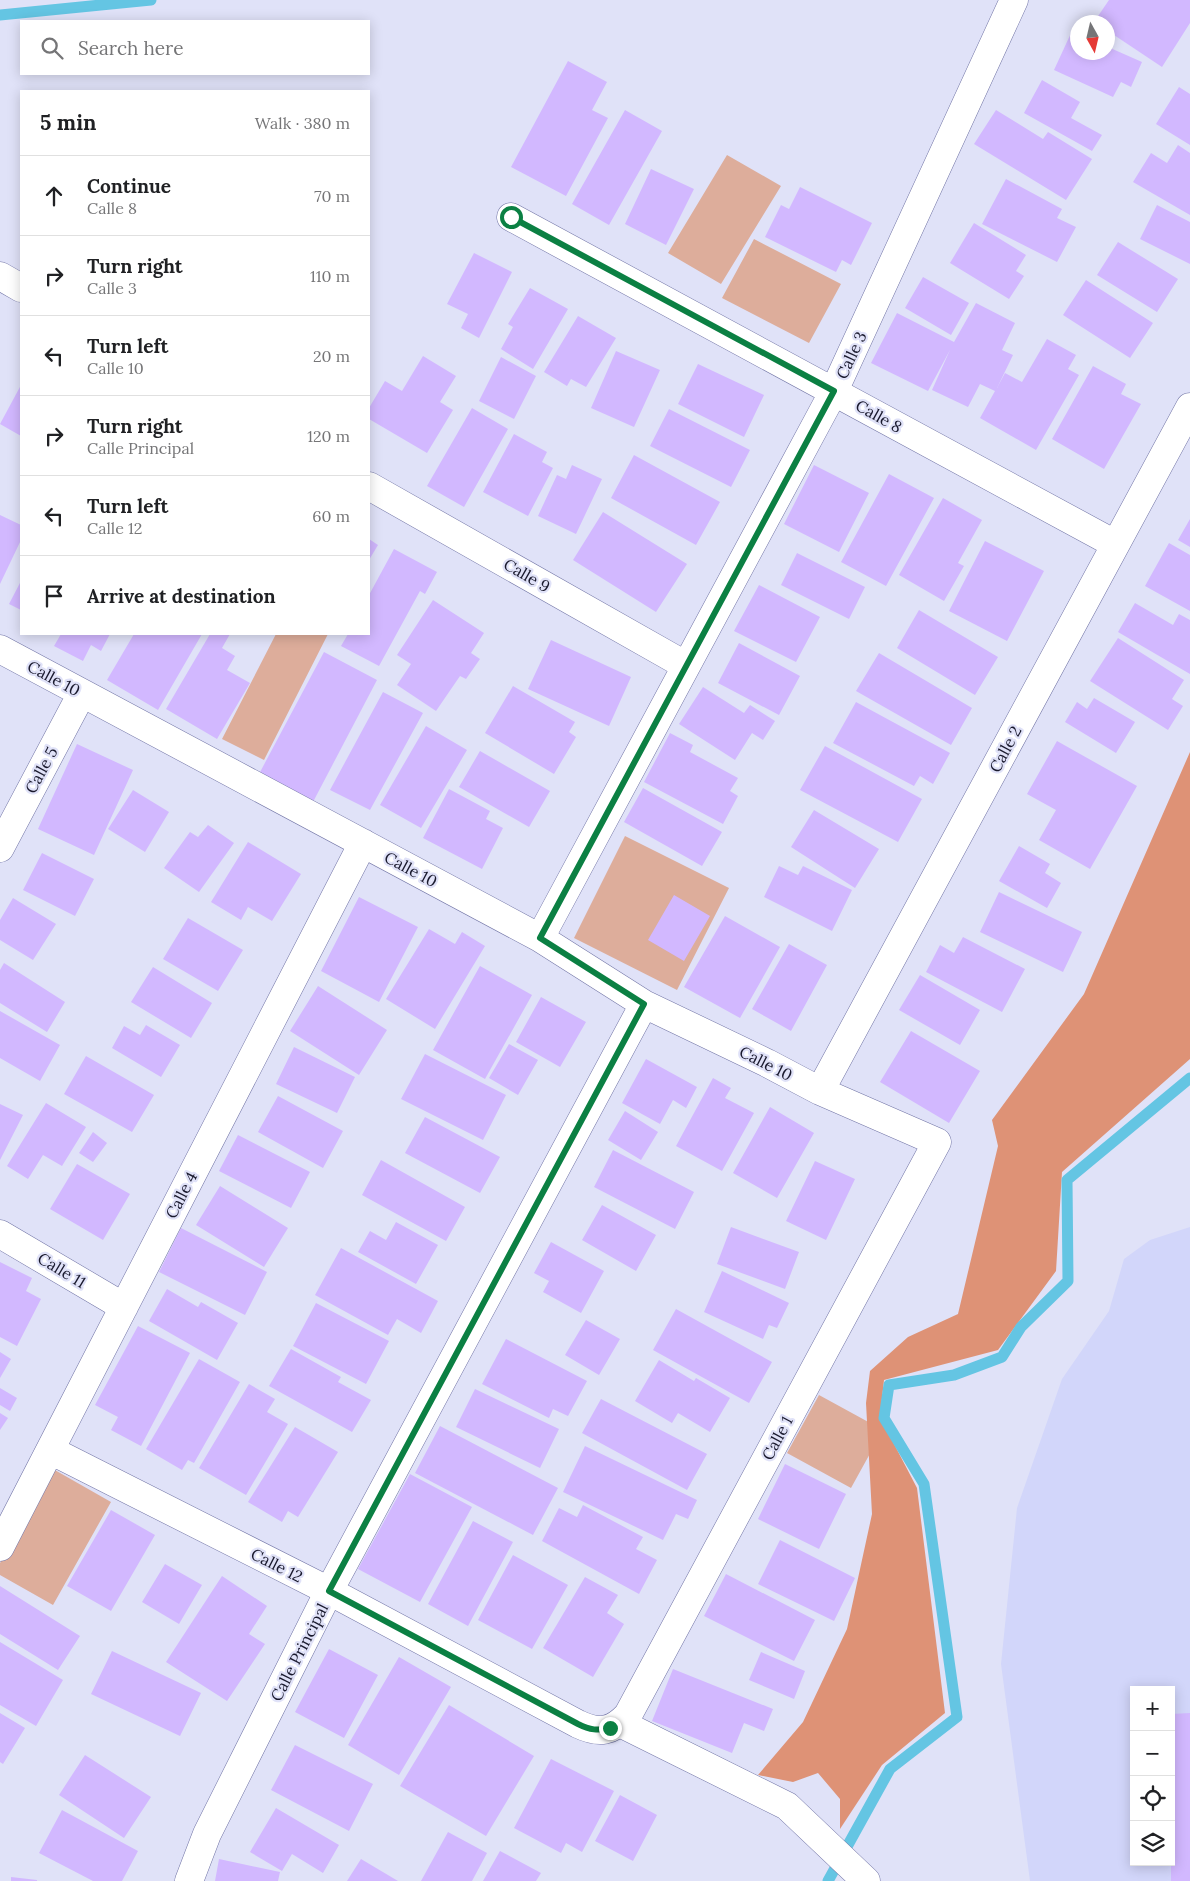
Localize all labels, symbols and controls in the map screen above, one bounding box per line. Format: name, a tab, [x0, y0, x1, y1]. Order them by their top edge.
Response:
north arrow	[1070, 15, 1115, 60]
search box	[20, 20, 370, 75]
icon: search	[38, 34, 66, 62]
text: Search here	[78, 36, 184, 60]
text: 5 min	[40, 109, 96, 136]
text: Walk · 380 m	[255, 113, 350, 133]
text: Continue	[87, 174, 171, 198]
icon: ahead	[40, 182, 68, 210]
text: 70 m	[314, 186, 350, 206]
text: Calle 8	[87, 198, 137, 218]
route start	[500, 206, 523, 229]
text: Turn right	[87, 254, 183, 278]
icon: right	[40, 262, 68, 290]
text: 110 m	[310, 266, 350, 286]
text: Calle 3	[87, 278, 137, 298]
street label: Calle 3	[831, 328, 871, 382]
text: Turn left	[87, 334, 168, 358]
icon: left	[40, 342, 68, 370]
text: 20 m	[313, 346, 350, 366]
text: Calle 10	[87, 358, 144, 378]
street label: Calle 8	[852, 395, 906, 437]
text: Turn right	[87, 414, 183, 438]
icon: right	[40, 422, 68, 450]
text: 120 m	[307, 426, 350, 446]
text: Calle Principal	[87, 438, 194, 458]
text: Turn left	[87, 494, 168, 518]
icon: left	[40, 502, 68, 530]
text: 60 m	[312, 506, 350, 526]
text: Calle 12	[87, 518, 142, 538]
street label: Calle 9	[500, 554, 554, 596]
icon: arrive	[40, 582, 68, 610]
text: Arrive at destination	[87, 584, 276, 608]
street label: Calle 10	[24, 656, 84, 700]
street label: Calle 2	[985, 722, 1025, 776]
street label: Calle 5	[20, 743, 62, 797]
street label: Calle 10	[381, 847, 441, 891]
street label: Calle 10	[736, 1041, 796, 1085]
street label: Calle 4	[161, 1168, 201, 1222]
street label: Calle 11	[34, 1248, 90, 1292]
street label: Calle 1	[757, 1412, 797, 1463]
street label: Calle 12	[248, 1544, 306, 1586]
street label: Calle Principal	[266, 1600, 332, 1704]
map controls	[1130, 1686, 1175, 1866]
button: +	[1130, 1686, 1175, 1731]
route end	[599, 1717, 622, 1740]
button: −	[1130, 1731, 1175, 1776]
button: locate	[1130, 1776, 1175, 1821]
button: layers	[1130, 1821, 1175, 1866]

